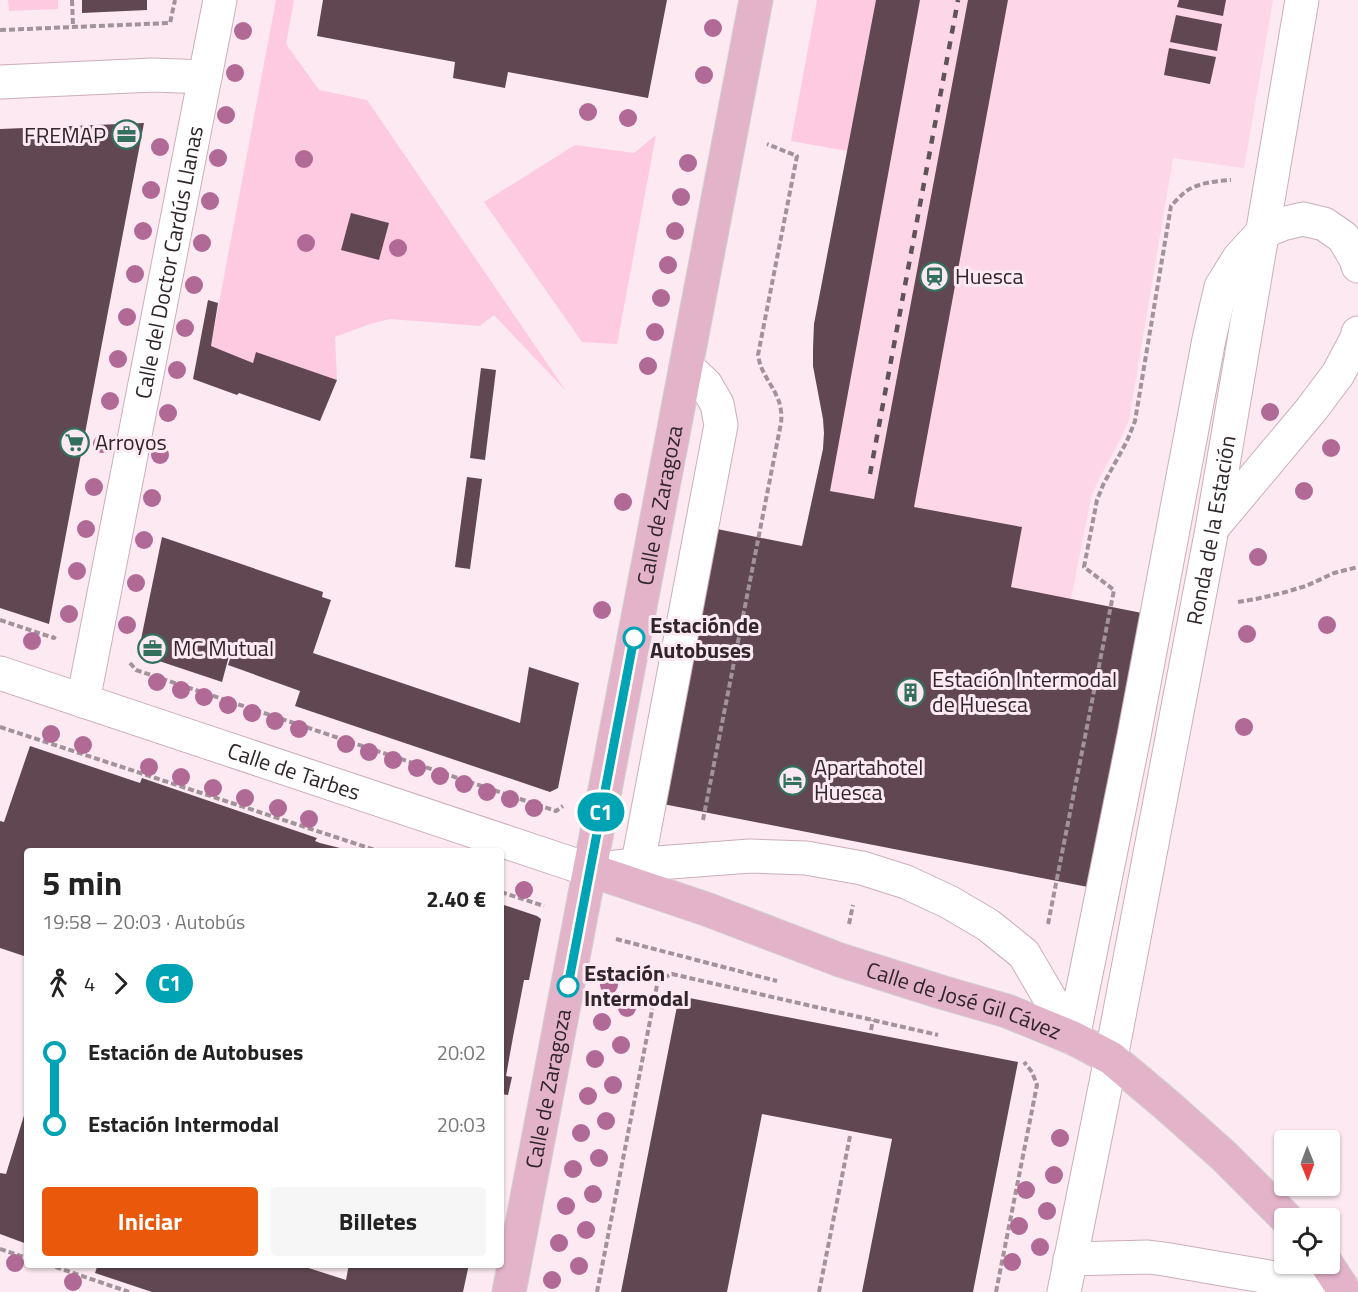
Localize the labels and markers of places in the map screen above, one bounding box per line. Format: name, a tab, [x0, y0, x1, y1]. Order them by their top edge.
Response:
place label: FREMAP	[24, 118, 106, 152]
office icon: FREMAP	[111, 119, 143, 151]
place label: Huesca	[955, 259, 1024, 293]
station icon: Huesca	[918, 260, 950, 292]
place label: Arroyos	[95, 425, 167, 459]
supermarket icon: Arroyos	[58, 426, 90, 458]
place label: Estación de Autobuses	[650, 608, 759, 667]
marker: Estación de Autobuses	[623, 627, 645, 649]
place label: MC Mutual	[173, 631, 274, 665]
office icon: MC Mutual	[136, 632, 168, 664]
place label: Estación Intermodal de Huesca	[932, 662, 1117, 721]
building icon: Estación Intermodal de Huesca	[895, 676, 927, 708]
place label: Apartahotel Huesca	[814, 750, 923, 809]
hotel icon: Apartahotel Huesca	[777, 764, 809, 796]
place label: Estación Intermodal	[584, 956, 689, 1015]
marker: Estación Intermodal	[557, 975, 579, 997]

